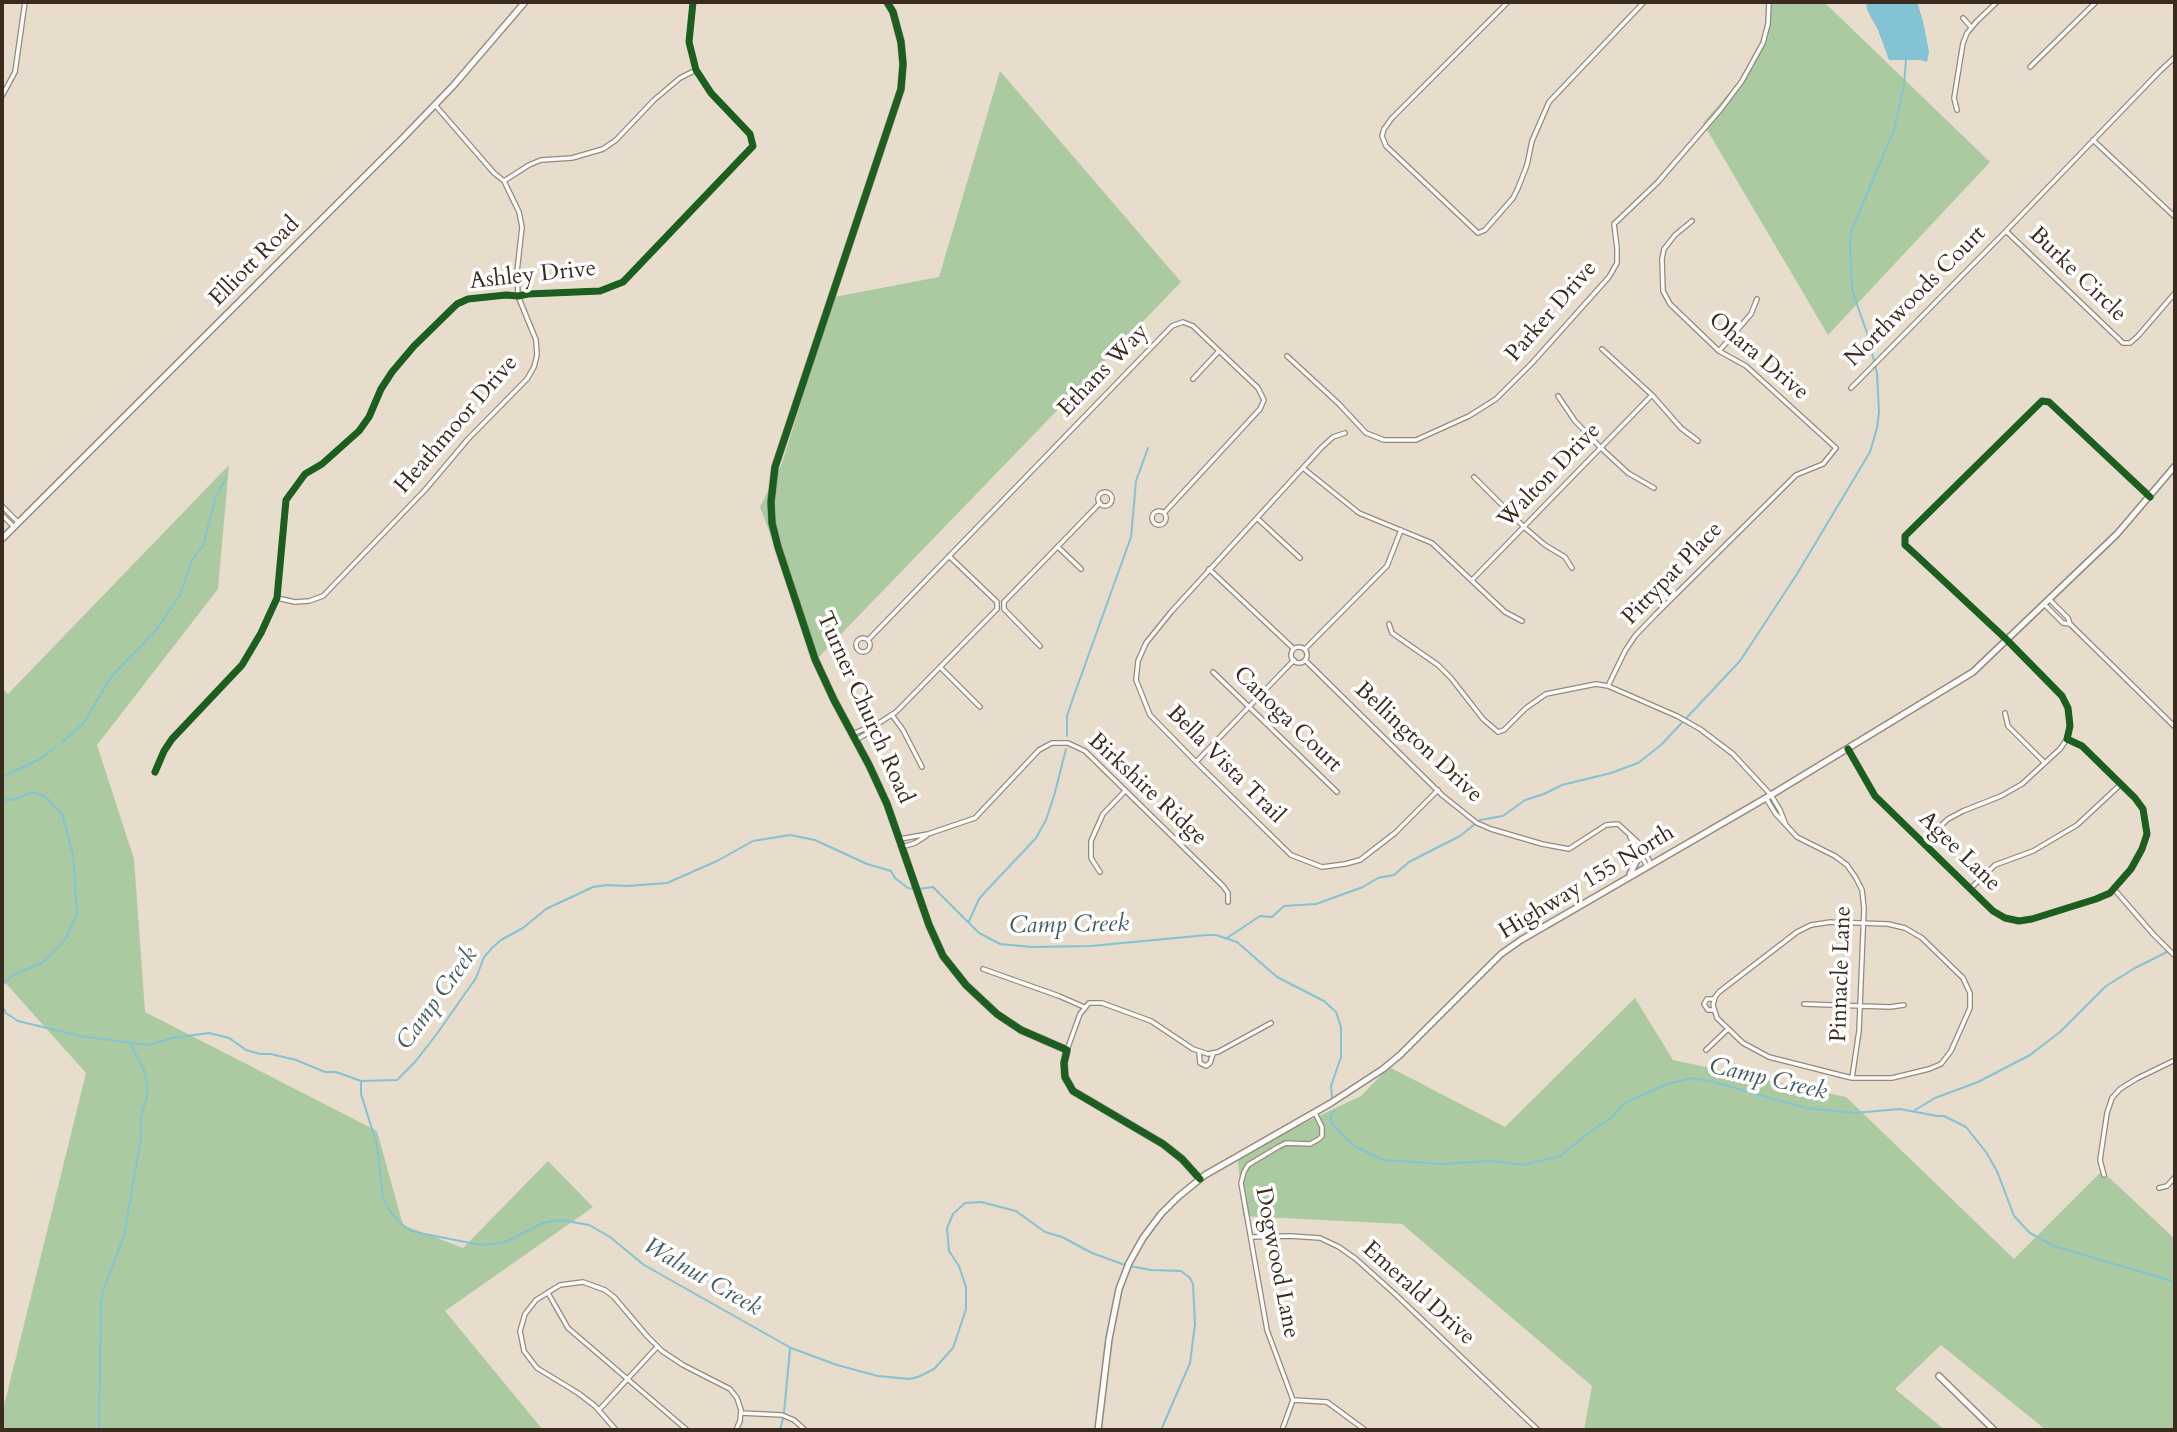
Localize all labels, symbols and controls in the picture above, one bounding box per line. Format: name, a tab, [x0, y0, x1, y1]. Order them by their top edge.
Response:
street label: Elliott Road	[204, 211, 306, 313]
street label: Northwoods Court	[1840, 221, 1992, 373]
street label: Burke Circle	[2023, 222, 2131, 328]
street label: Ashley Drive	[468, 256, 598, 296]
street label: Parker Drive	[1501, 256, 1603, 368]
street label: Ohara Drive	[1702, 307, 1814, 407]
street label: Ethans Way	[1053, 319, 1155, 423]
street label: Heathmoor Drive	[390, 350, 524, 500]
street label: Walton Drive	[1493, 418, 1607, 534]
street label: Pittypat Place	[1617, 517, 1729, 631]
street label: Turner Church Road	[809, 608, 919, 808]
street label: Canoga Court	[1227, 661, 1347, 779]
street label: Bellington Drive	[1348, 677, 1488, 809]
street label: Bella Vista Trail	[1160, 700, 1290, 830]
street label: Birkshire Ridge	[1082, 728, 1212, 852]
street label: Agee Lane	[1912, 806, 2006, 898]
street label: Highway 155 North	[1494, 820, 1680, 946]
street label: Pinnacle Lane	[1826, 905, 1858, 1043]
water label: Camp Creek	[1009, 911, 1129, 941]
water label: Camp Creek	[391, 942, 485, 1056]
water label: Camp Creek	[1706, 1052, 1830, 1108]
street label: Dogwood Lane	[1248, 1185, 1304, 1341]
water label: Walnut Creek	[638, 1233, 766, 1323]
street label: Emerald Drive	[1356, 1236, 1480, 1352]

